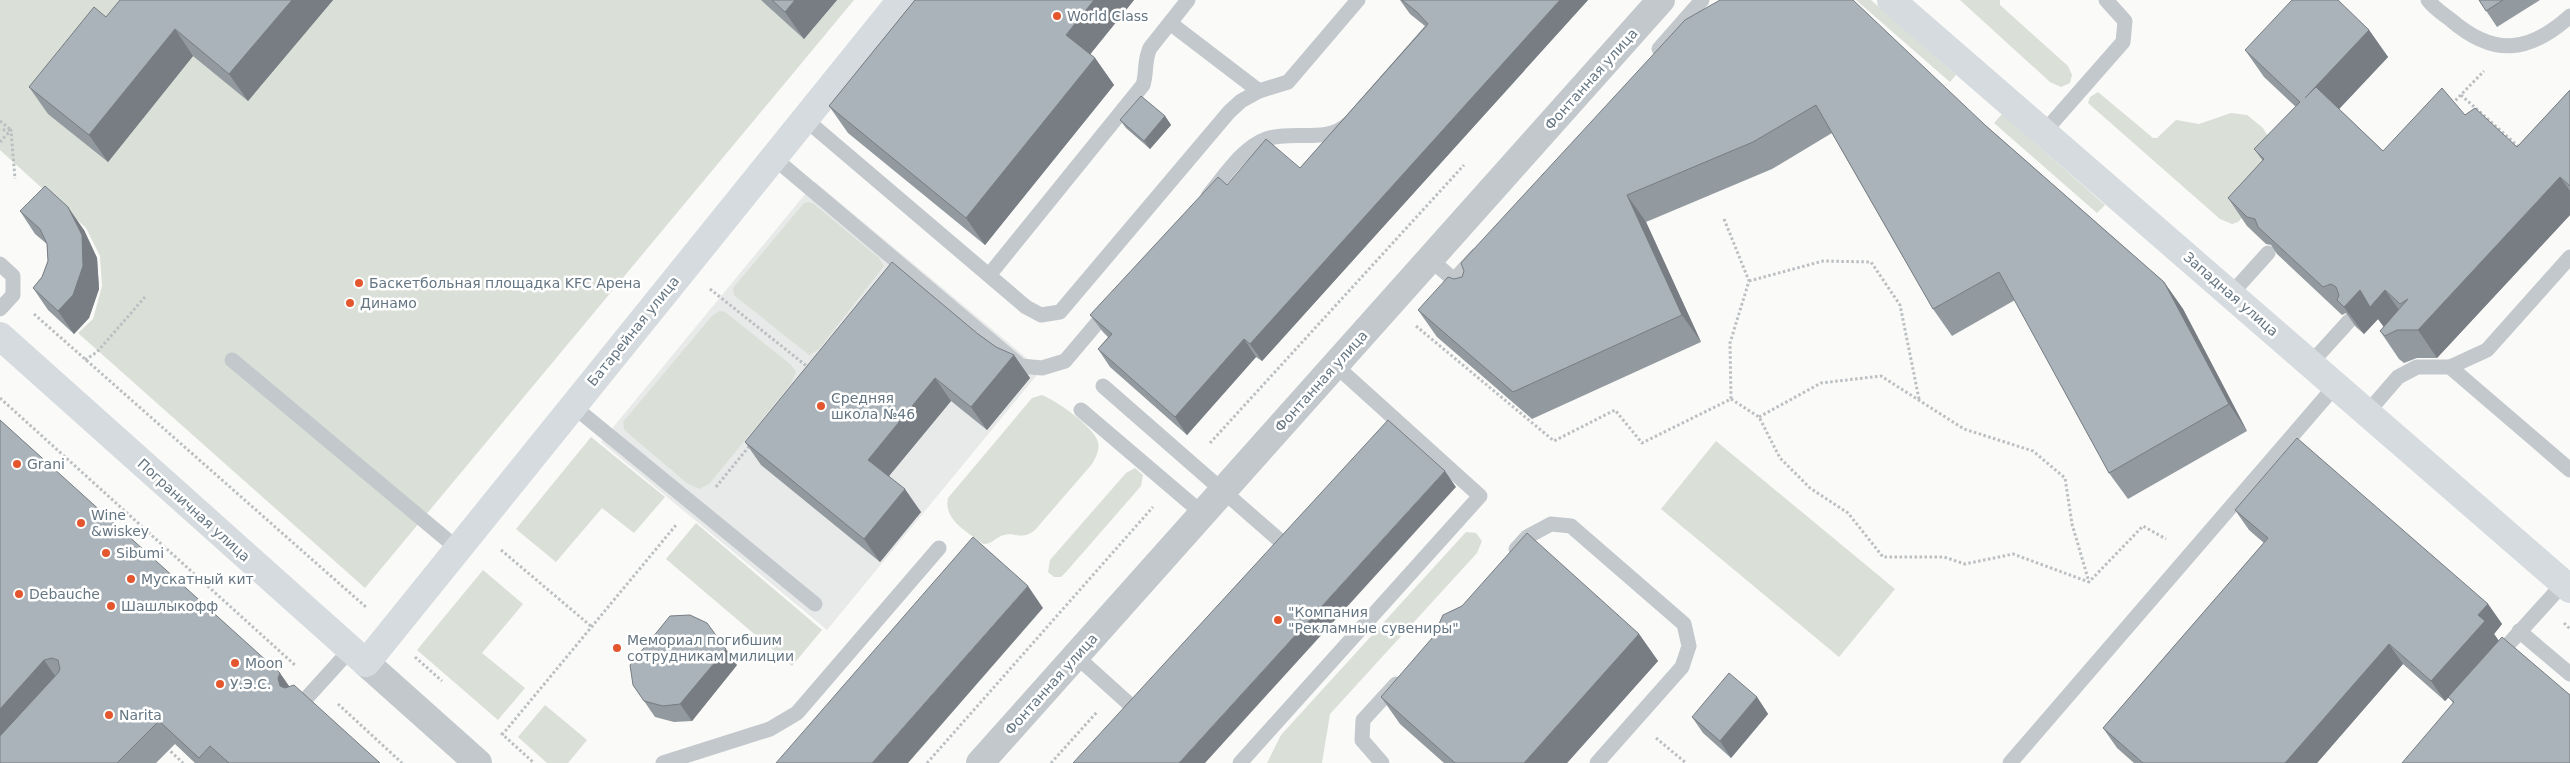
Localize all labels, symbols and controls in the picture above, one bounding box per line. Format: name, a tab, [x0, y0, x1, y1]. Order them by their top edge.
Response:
place label: World Class	[1067, 8, 1148, 24]
marker: World Class	[1051, 10, 1063, 22]
street label: Фонтанная улица	[1541, 25, 1641, 133]
street label: Западная улица	[2180, 249, 2282, 339]
street label: Батарейная улица	[584, 273, 682, 389]
place label: Баскетбольная площадка KFC Арена	[369, 275, 641, 291]
marker: Баскетбольная площадка KFC Арена	[353, 277, 365, 289]
place label: Динамо	[360, 295, 417, 311]
marker: Динамо	[344, 297, 356, 309]
street label: Фонтанная улица	[1271, 327, 1371, 435]
place label: Средняя школа №46	[831, 390, 915, 422]
marker: Средняя школа №46	[815, 400, 827, 412]
street label: Пограничная улица	[135, 455, 253, 565]
place label: Grani	[27, 456, 65, 472]
marker: Grani	[11, 458, 23, 470]
place label: Wine &wiskey	[91, 507, 149, 539]
marker: Wine &wiskey	[75, 517, 87, 529]
place label: Sibumi	[116, 545, 164, 561]
marker: Sibumi	[100, 547, 112, 559]
place label: Мускатный кит	[141, 571, 254, 587]
marker: Мускатный кит	[125, 573, 137, 585]
place label: Debauche	[29, 586, 100, 602]
marker: Debauche	[13, 588, 25, 600]
place label: Шашлыкофф	[121, 598, 218, 614]
marker: Шашлыкофф	[105, 600, 117, 612]
place label: "Компания "Рекламные сувениры"	[1288, 604, 1459, 636]
marker: "Компания "Рекламные сувениры"	[1272, 614, 1284, 626]
street label: Фонтанная улица	[1001, 630, 1101, 738]
place label: Мемориал погибшим сотрудникам милиции	[627, 632, 794, 664]
marker: Мемориал погибшим сотрудникам милиции	[611, 642, 623, 654]
place label: Moon	[245, 655, 283, 671]
marker: Moon	[229, 657, 241, 669]
place label: У.Э.С.	[230, 676, 271, 692]
marker: У.Э.С.	[214, 678, 226, 690]
place label: Narita	[119, 707, 162, 723]
marker: Narita	[103, 709, 115, 721]

